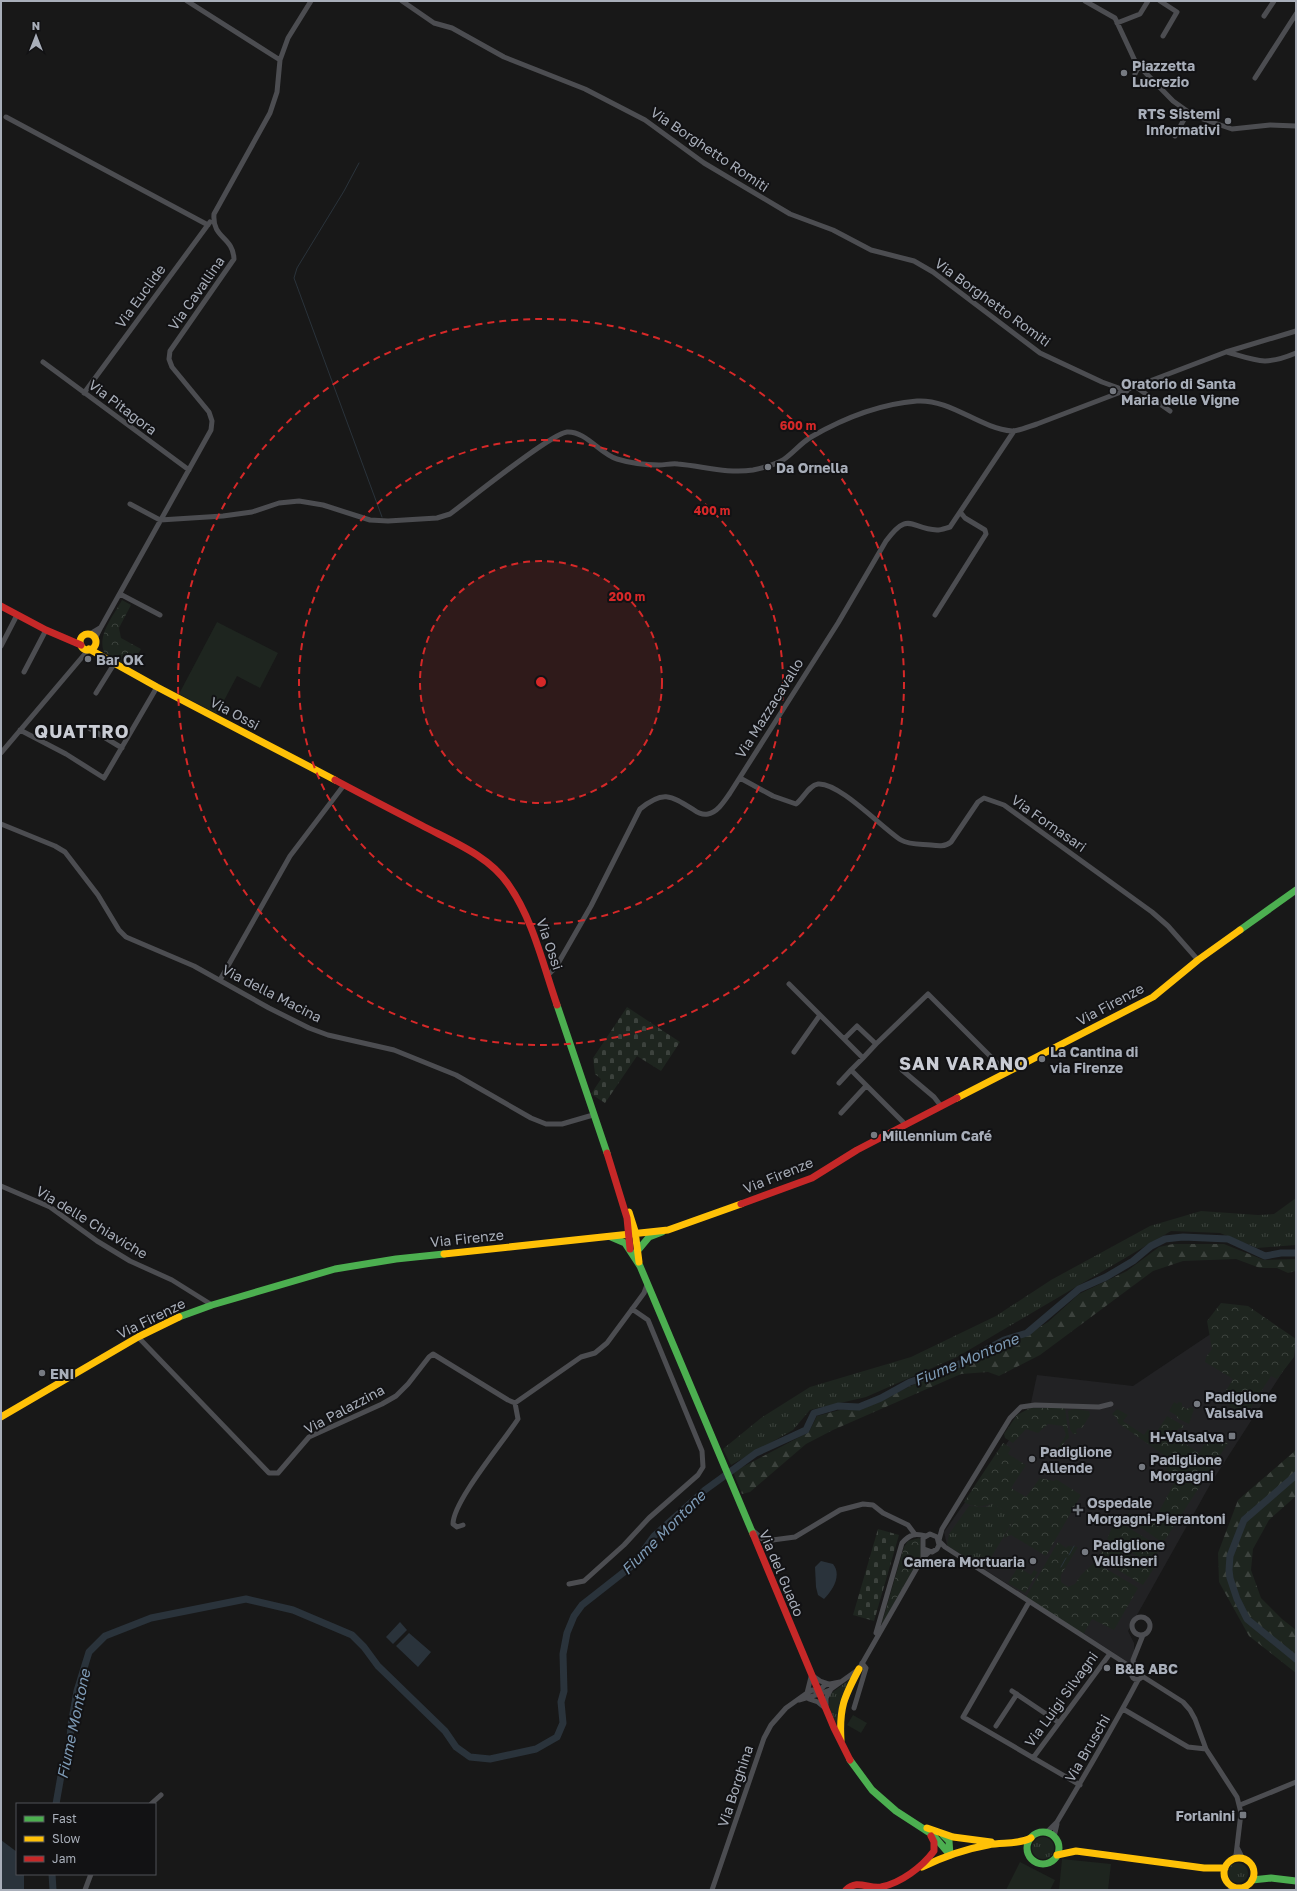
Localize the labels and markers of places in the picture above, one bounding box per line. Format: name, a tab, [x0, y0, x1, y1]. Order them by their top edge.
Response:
place label: Piazzetta Lucrezio	[1132, 57, 1195, 90]
marker: Piazzetta Lucrezio	[1119, 68, 1129, 78]
place label: RTS Sistemi Informativi	[1138, 105, 1220, 138]
marker: RTS Sistemi Informativi	[1223, 116, 1233, 126]
place label: Oratorio di Santa Maria delle Vigne	[1121, 375, 1240, 408]
marker: Oratorio di Santa Maria delle Vigne	[1108, 386, 1118, 396]
place label: Da Ornella	[776, 459, 848, 476]
marker: Da Ornella	[763, 462, 773, 472]
place label: Bar OK	[96, 651, 144, 668]
marker: Bar OK	[83, 654, 93, 664]
centre of rings	[534, 675, 548, 689]
place label: La Cantina di via Firenze	[1050, 1043, 1138, 1076]
marker: La Cantina di via Firenze	[1037, 1054, 1047, 1064]
place label: Millennium Café	[882, 1127, 992, 1144]
marker: Millennium Café	[869, 1130, 879, 1140]
place label: ENI	[50, 1365, 74, 1382]
marker: ENI	[37, 1368, 47, 1378]
place label: Padiglione Valsalva	[1205, 1388, 1277, 1421]
marker: Padiglione Valsalva	[1192, 1399, 1202, 1409]
place label: H-Valsalva	[1150, 1428, 1224, 1445]
marker: H-Valsalva	[1227, 1431, 1237, 1441]
place label: Padiglione Allende	[1040, 1443, 1112, 1476]
place label: Padiglione Morgagni	[1150, 1451, 1222, 1484]
marker: Padiglione Allende	[1027, 1454, 1037, 1464]
marker: Padiglione Morgagni	[1137, 1462, 1147, 1472]
place label: Ospedale Morgagni-Pierantoni	[1087, 1494, 1226, 1527]
marker: Ospedale Morgagni-Pierantoni	[1072, 1504, 1084, 1516]
place label: Padiglione Vallisneri	[1093, 1536, 1165, 1569]
marker: Padiglione Vallisneri	[1080, 1547, 1090, 1557]
place label: Camera Mortuaria	[903, 1553, 1025, 1570]
marker: Camera Mortuaria	[1028, 1556, 1038, 1566]
place label: B&B ABC	[1115, 1660, 1178, 1677]
marker: B&B ABC	[1102, 1663, 1112, 1673]
place label: Forlanini	[1176, 1807, 1235, 1824]
marker: Forlanini	[1238, 1810, 1248, 1820]

